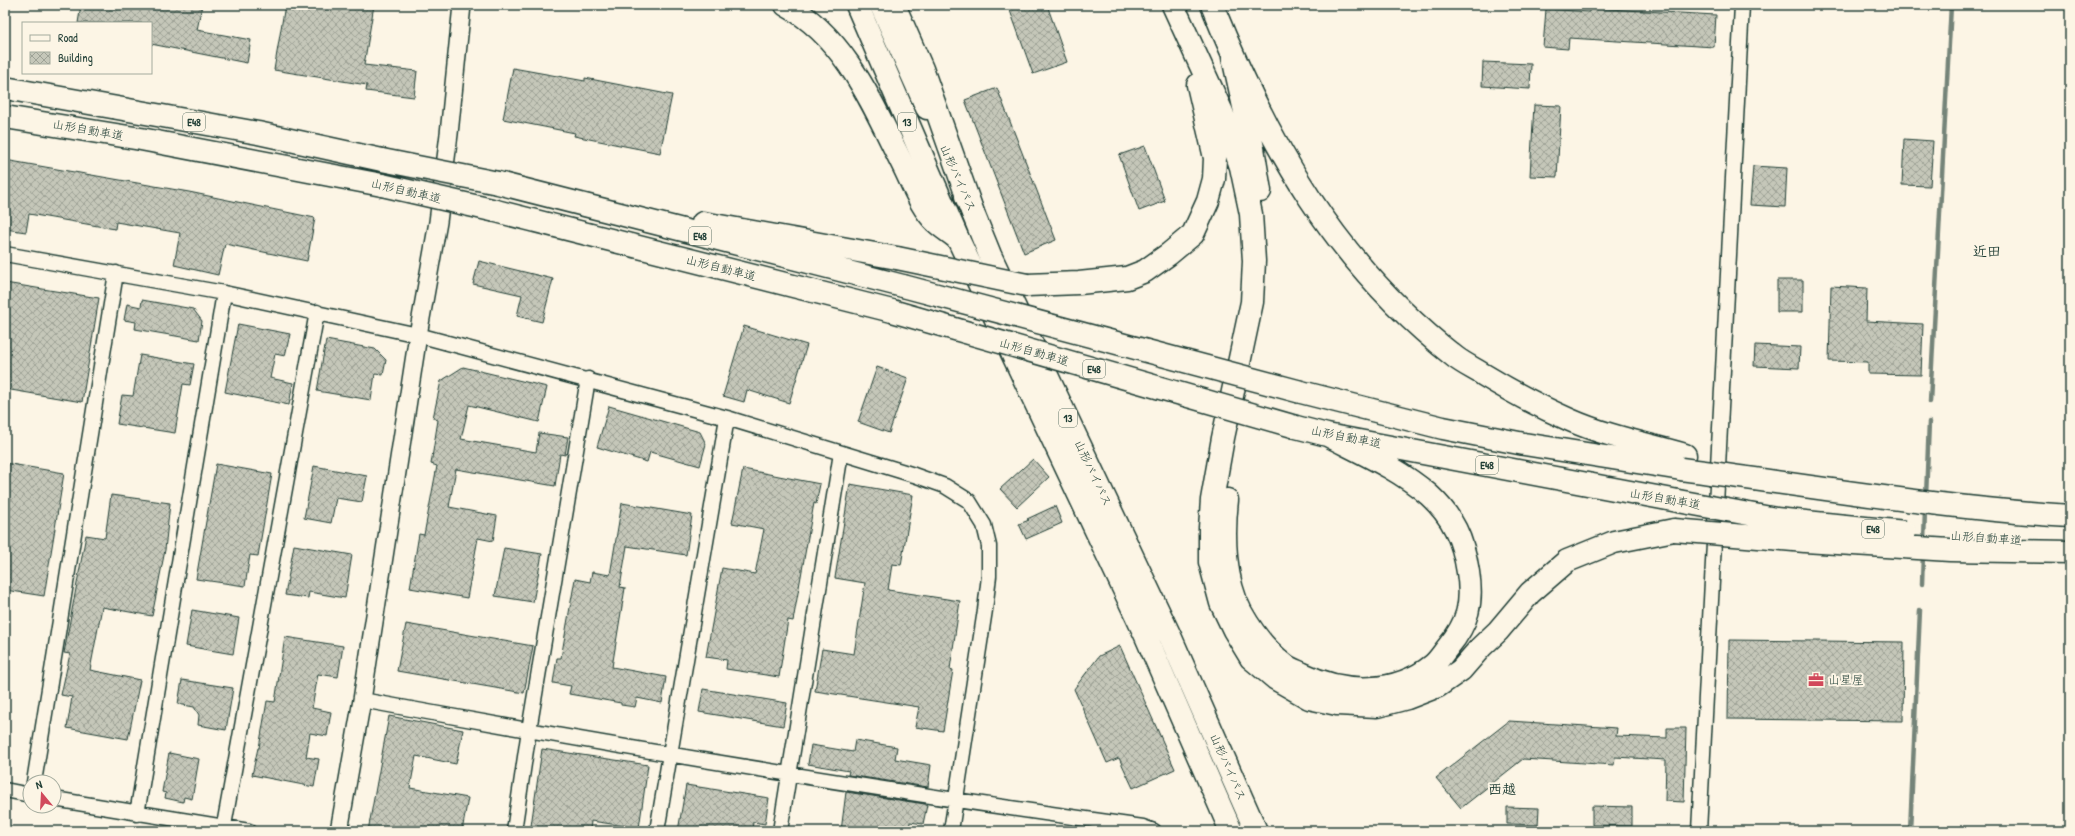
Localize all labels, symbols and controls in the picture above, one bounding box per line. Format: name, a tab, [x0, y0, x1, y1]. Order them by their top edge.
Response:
legend	[22, 22, 152, 74]
text: Road	[58, 29, 78, 46]
text: Building	[58, 49, 93, 66]
road number: E48	[183, 113, 205, 131]
road number: 13	[898, 113, 916, 131]
street label: 山形自動車道	[51, 115, 125, 144]
street label: 山形バイパス	[936, 142, 981, 214]
street label: 山形自動車道	[369, 174, 443, 207]
road number: E48	[689, 227, 711, 245]
district label: 近田	[1973, 241, 2001, 260]
street label: 山形自動車道	[684, 251, 758, 284]
street label: 山形自動車道	[997, 333, 1071, 370]
road number: E48	[1083, 360, 1105, 378]
road number: 13	[1059, 409, 1077, 427]
street label: 山形自動車道	[1309, 421, 1383, 452]
street label: 山形バイパス	[1071, 437, 1116, 509]
road number: E48	[1476, 456, 1498, 474]
street label: 山形自動車道	[1628, 484, 1702, 513]
road number: E48	[1862, 520, 1884, 538]
street label: 山形自動車道	[1950, 527, 2023, 548]
office icon: 山星屋	[1807, 671, 1825, 689]
place label: 山星屋	[1828, 671, 1864, 688]
street label: 山形バイパス	[1206, 731, 1251, 803]
north arrow	[22, 774, 62, 814]
text: N	[34, 777, 44, 792]
district label: 西越	[1488, 779, 1516, 798]

